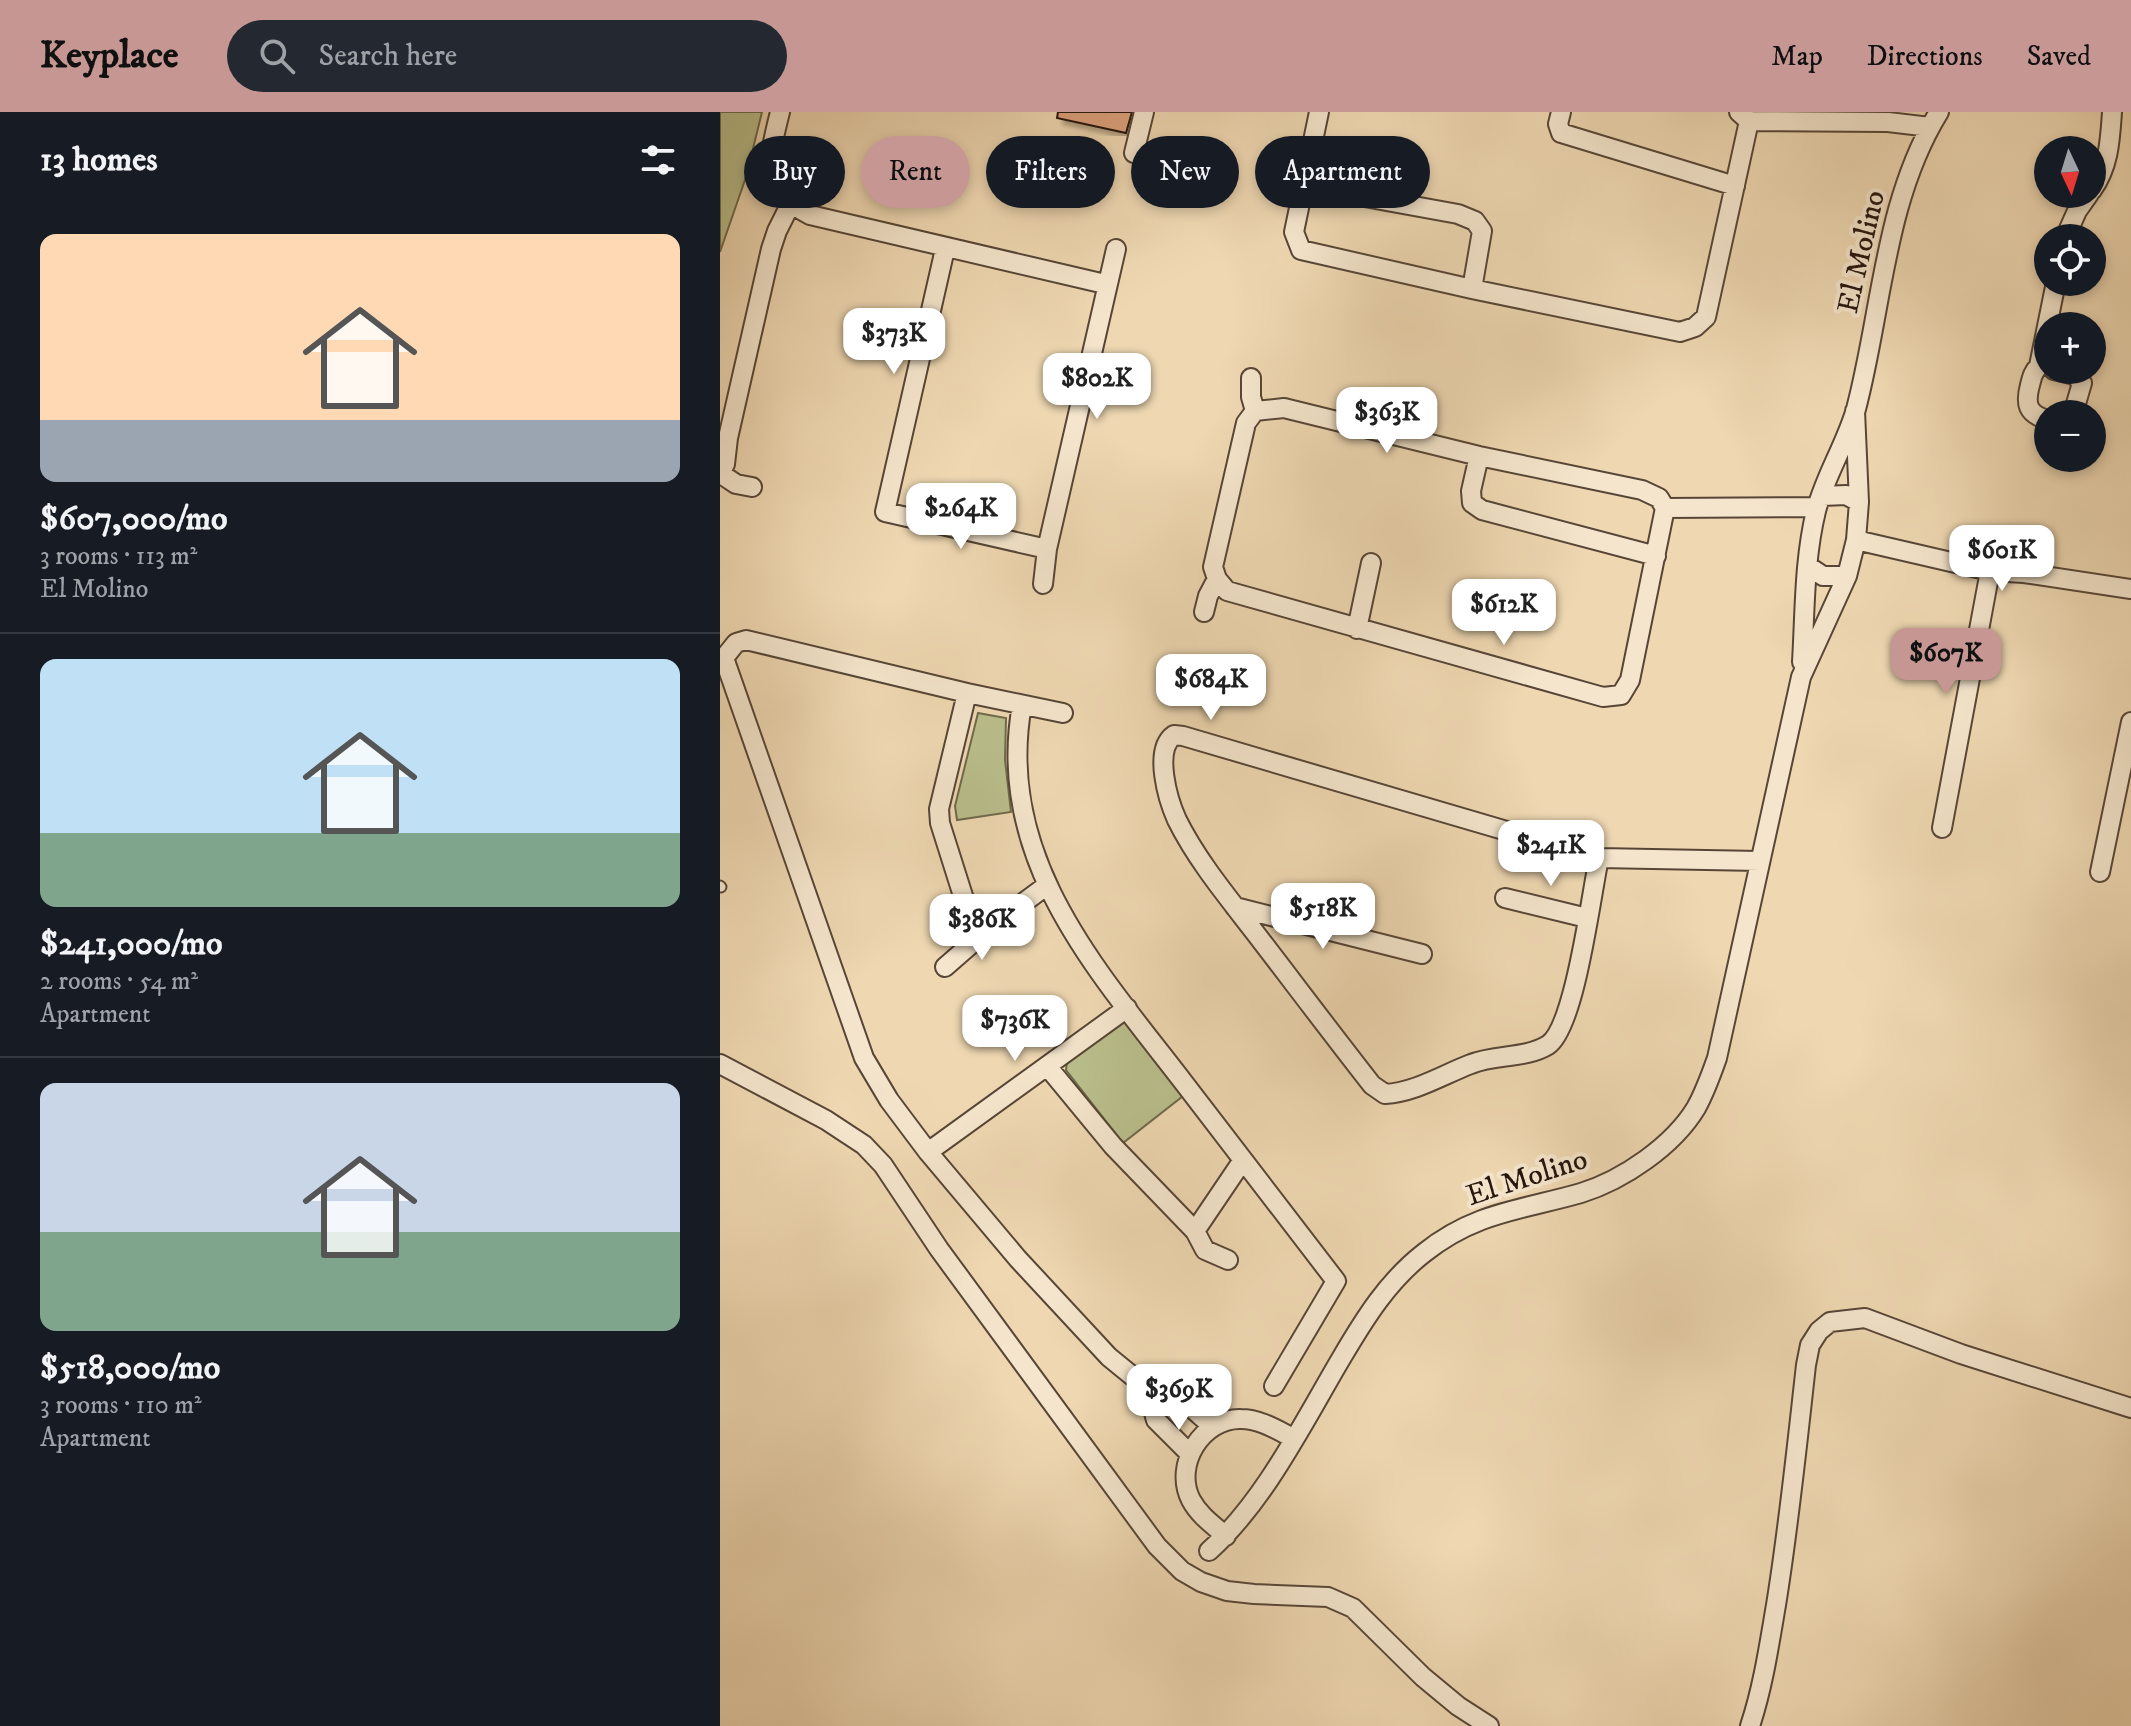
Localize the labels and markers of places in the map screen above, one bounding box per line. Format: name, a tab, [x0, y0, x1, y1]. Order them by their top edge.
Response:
pin: $373K	[838, 308, 950, 376]
pin: $802K	[1041, 353, 1153, 421]
pin: $363K	[1331, 387, 1443, 455]
pin: $264K	[905, 483, 1017, 551]
pin: $601K	[1946, 525, 2058, 593]
pin: $612K	[1448, 579, 1560, 647]
pin: $607K	[1890, 628, 2002, 696]
pin: $684K	[1155, 654, 1267, 722]
pin: $241K	[1495, 820, 1607, 888]
pin: $518K	[1267, 883, 1379, 951]
pin: $386K	[926, 894, 1038, 962]
pin: $736K	[959, 995, 1071, 1063]
pin: $369K	[1123, 1364, 1235, 1432]

